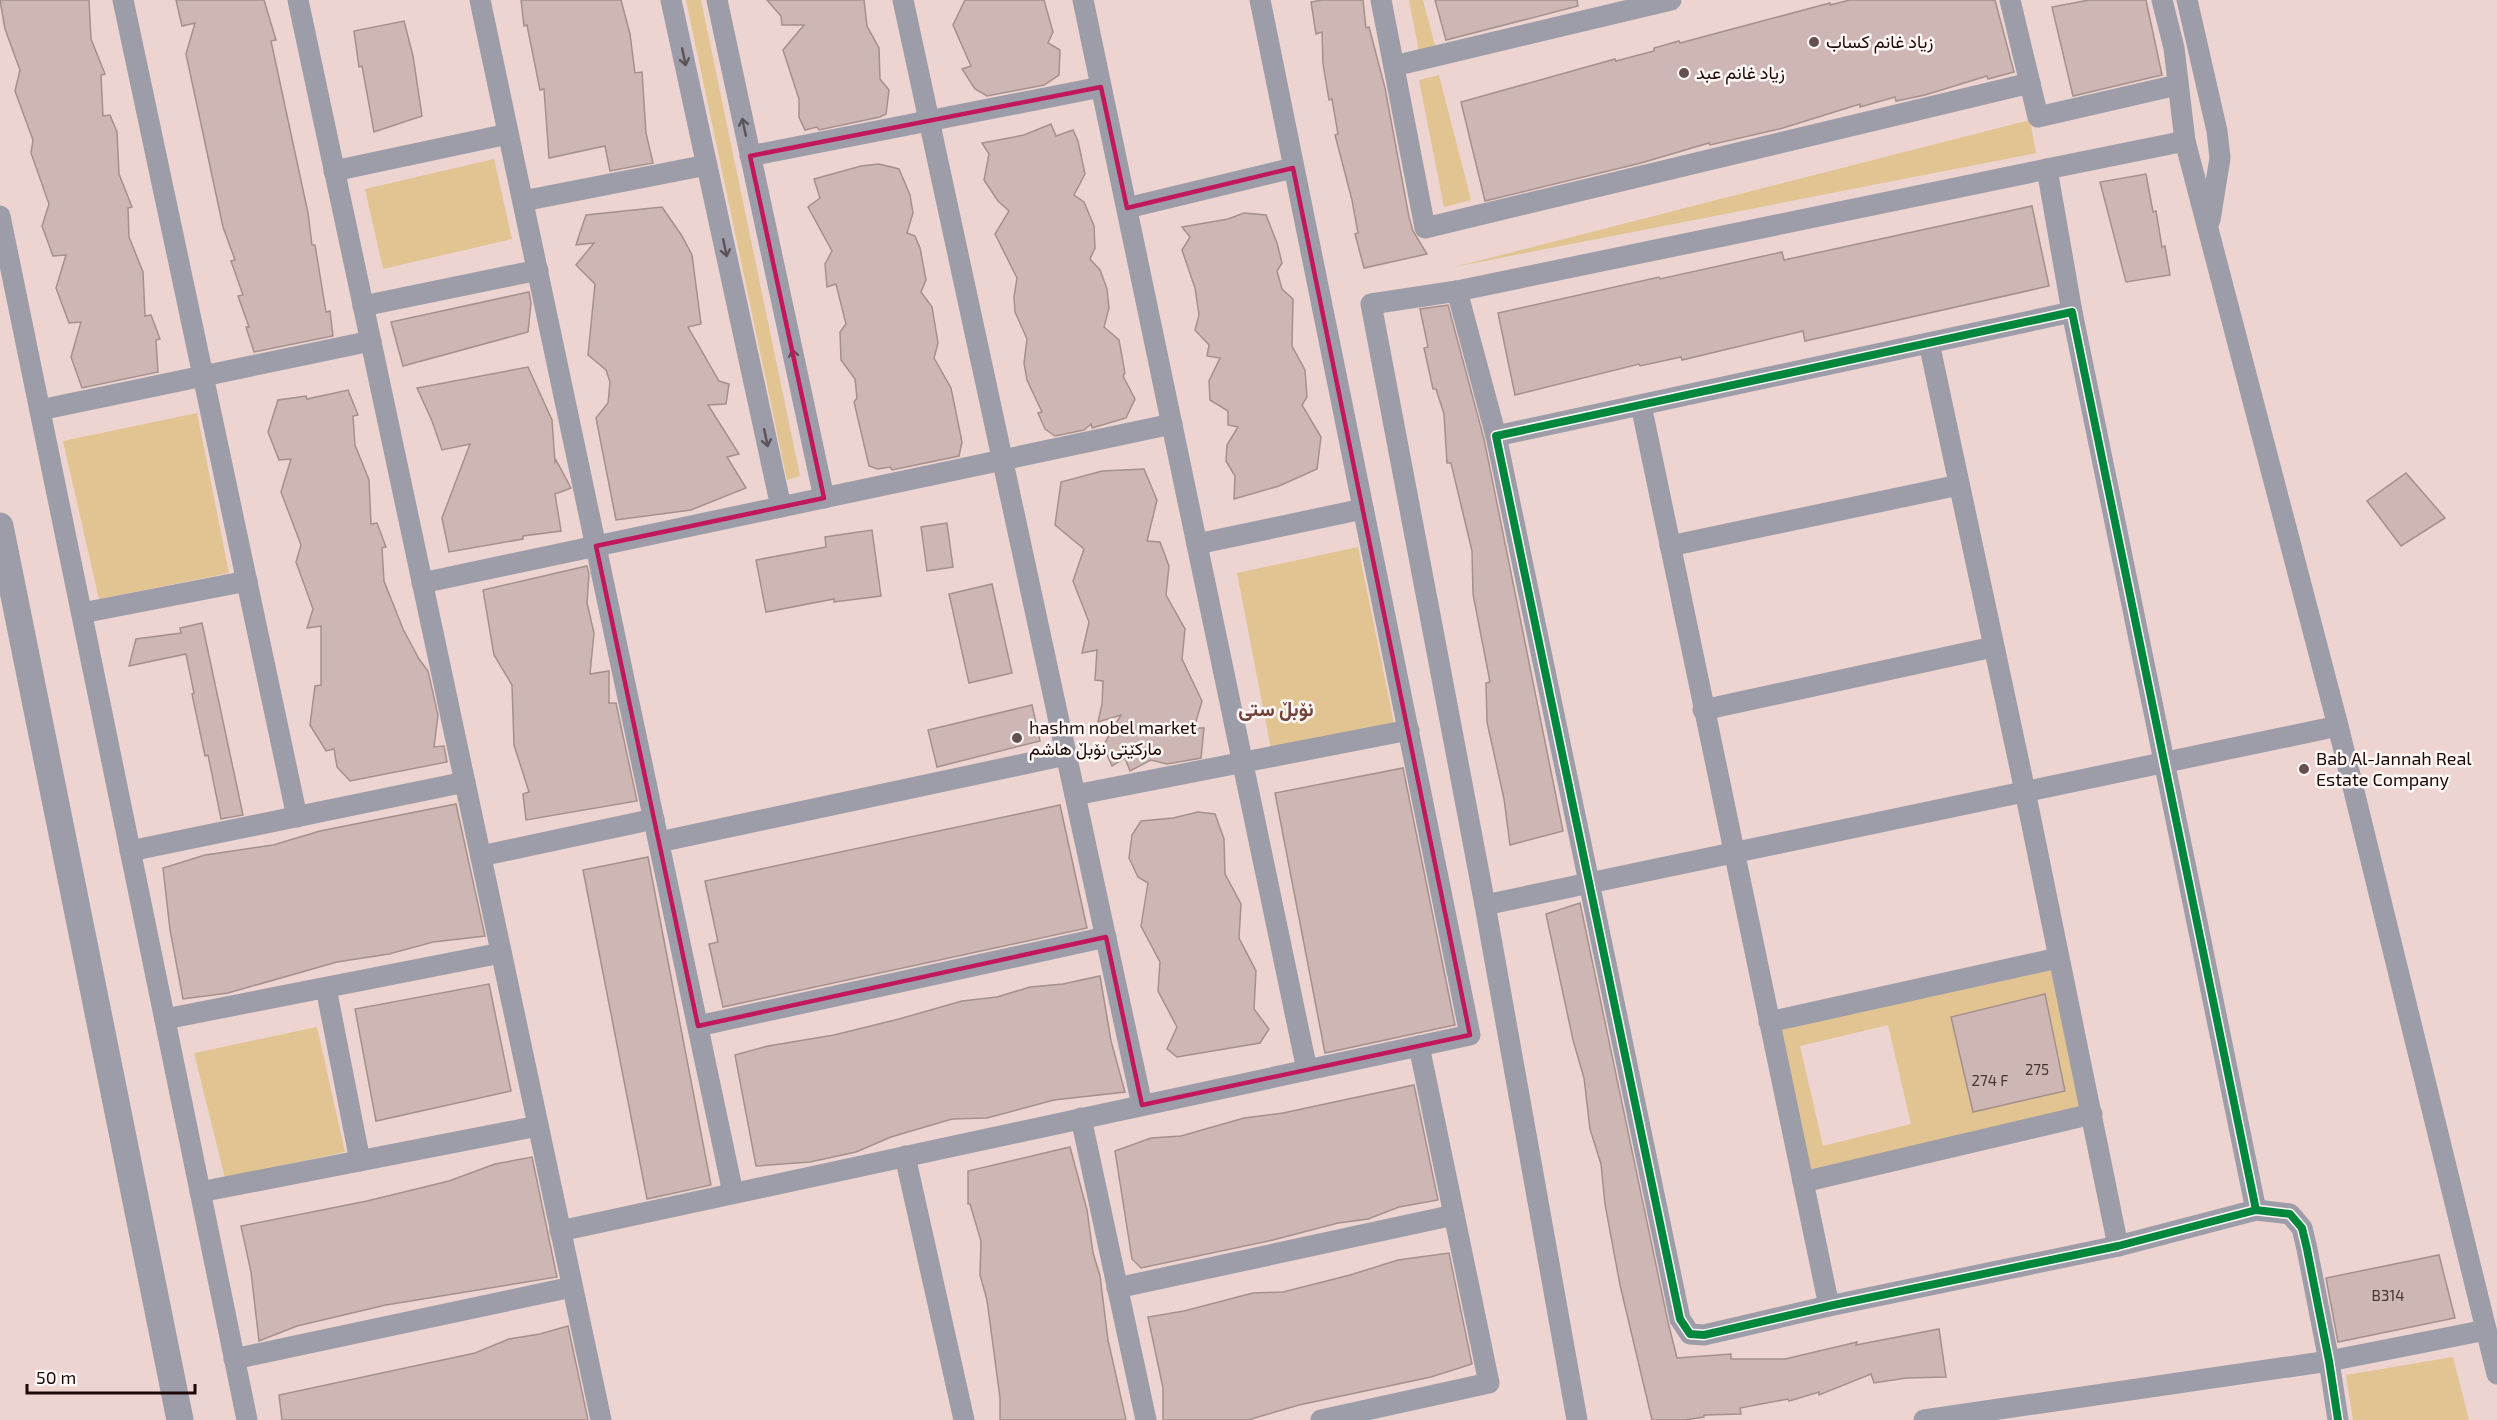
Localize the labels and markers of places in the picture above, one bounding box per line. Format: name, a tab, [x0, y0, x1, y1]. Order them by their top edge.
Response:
place label: زياد غانم كساب	[1826, 30, 1933, 54]
marker: زياد غانم كساب	[1807, 35, 1821, 49]
place label: زياد غانم عبد	[1696, 61, 1785, 85]
marker: زياد غانم عبد	[1677, 66, 1691, 80]
place label: hashm nobel market مارکێتی نۆبڵ هاشم	[1029, 716, 1197, 761]
marker: hashm nobel market مارکێتی نۆبڵ هاشم	[1010, 731, 1024, 745]
place label: Bab Al-Jannah Real Estate Company	[2316, 747, 2472, 790]
marker: Bab Al-Jannah Real Estate Company	[2297, 762, 2311, 776]

